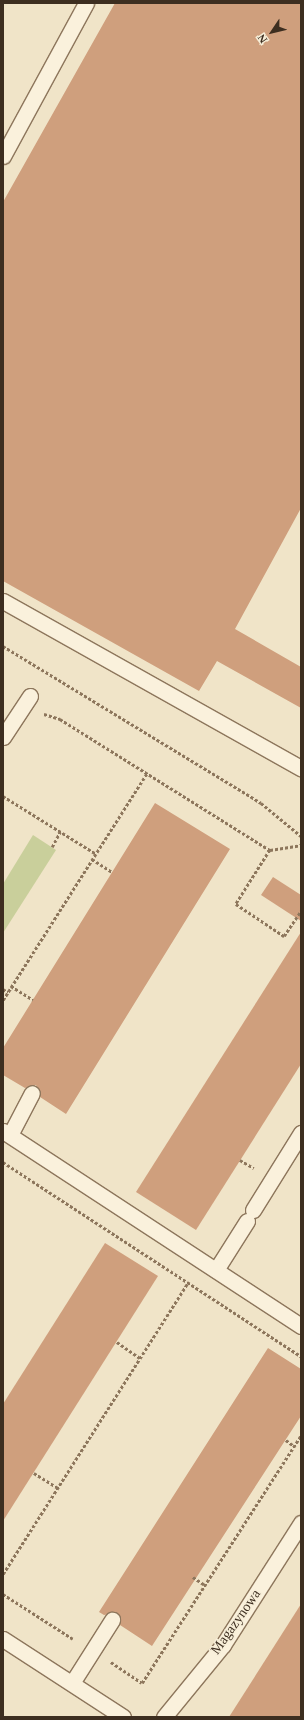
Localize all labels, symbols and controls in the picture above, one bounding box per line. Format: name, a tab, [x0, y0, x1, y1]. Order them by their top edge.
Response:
north arrow	[252, 12, 292, 52]
text: N	[255, 32, 269, 46]
street label: Magazynowa	[207, 1586, 265, 1658]

